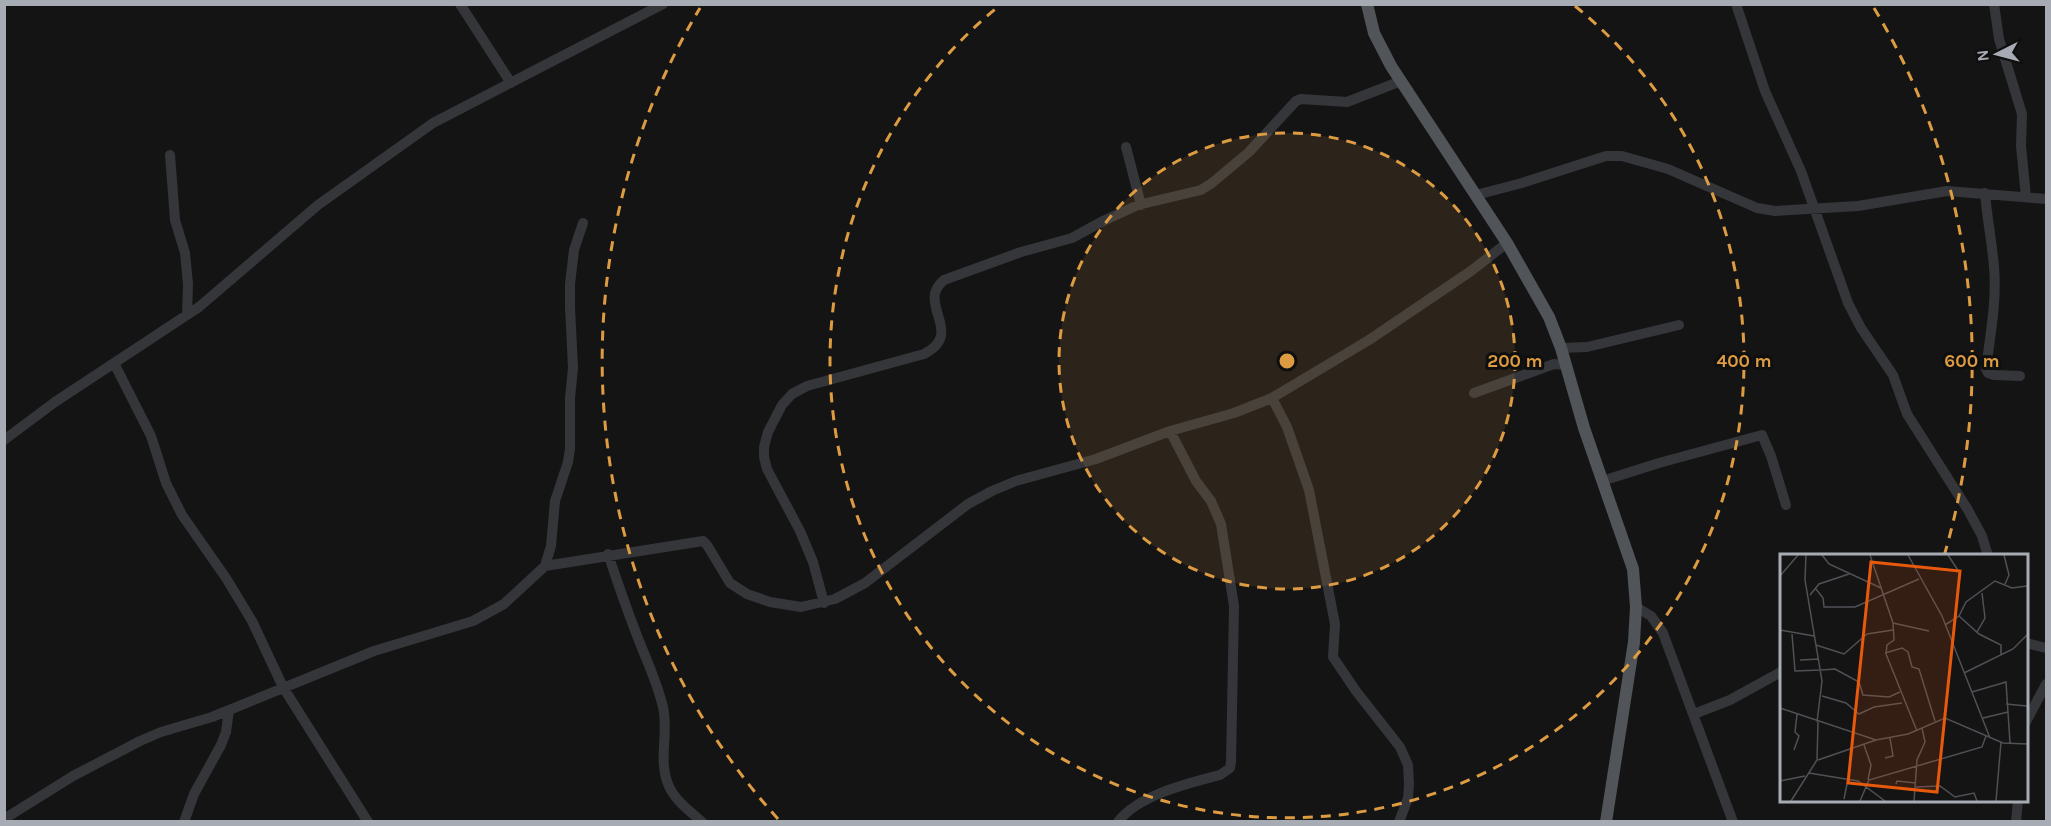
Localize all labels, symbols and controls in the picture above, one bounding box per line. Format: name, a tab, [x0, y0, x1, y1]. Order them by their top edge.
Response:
north arrow	[1967, 24, 2027, 84]
text: N	[1973, 49, 1993, 62]
text: 200 m	[1487, 350, 1543, 372]
text: 400 m	[1716, 350, 1772, 372]
text: 600 m	[1944, 350, 2000, 372]
centre of rings	[1277, 351, 1297, 371]
inset map	[1780, 554, 2027, 802]

